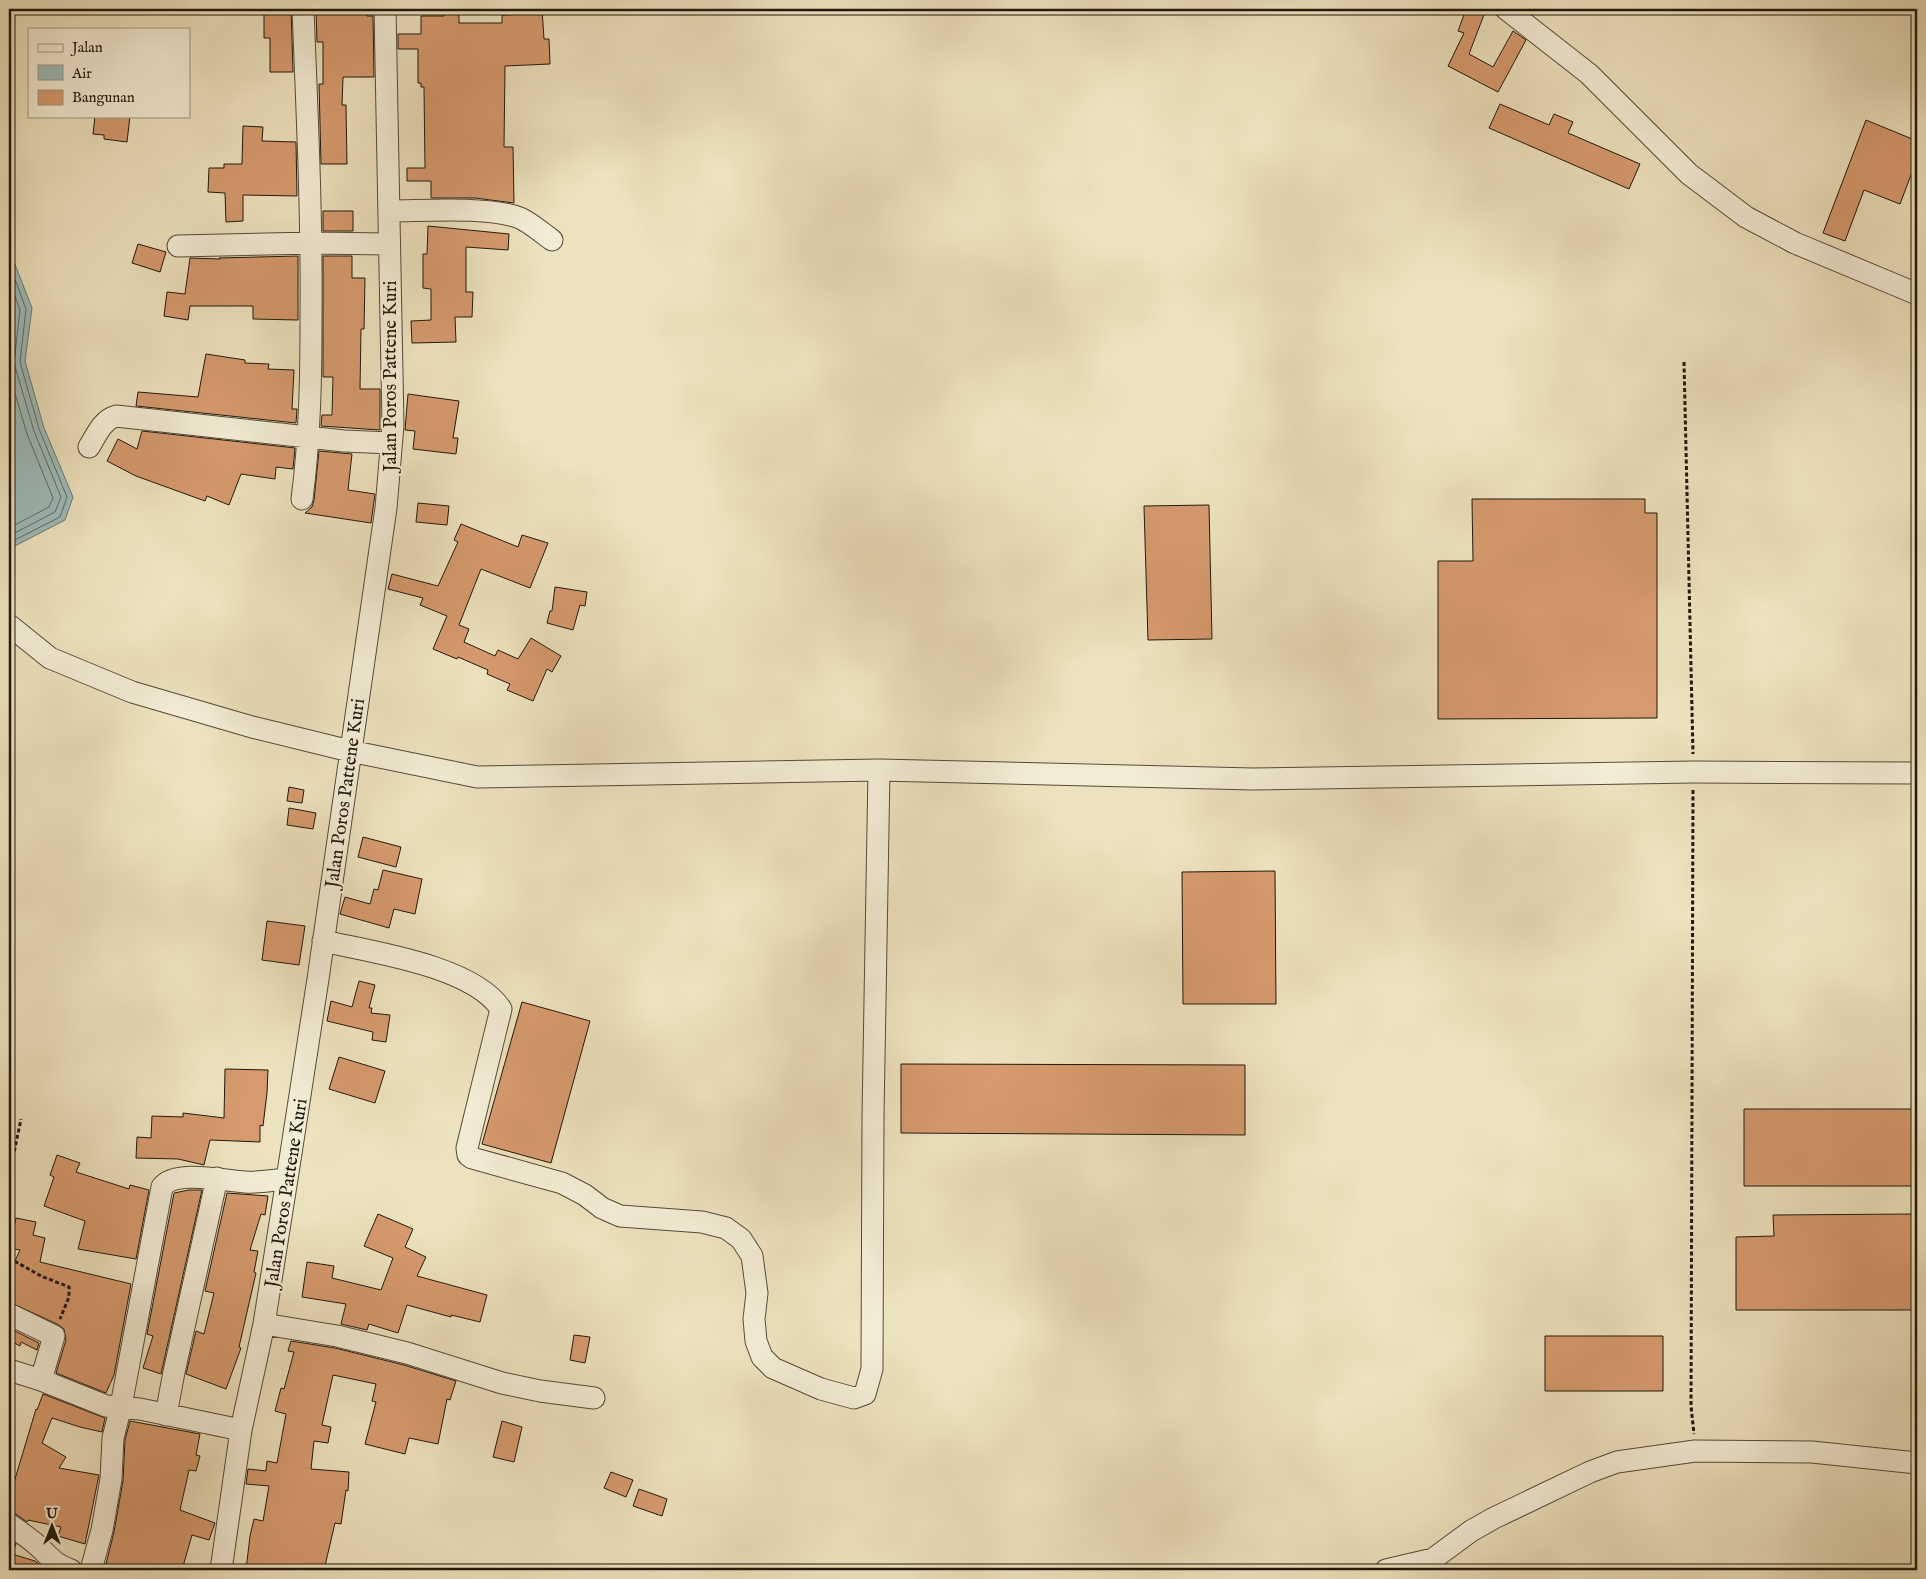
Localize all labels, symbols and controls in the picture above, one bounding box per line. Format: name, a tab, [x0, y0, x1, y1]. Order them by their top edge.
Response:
legend	[28, 28, 190, 118]
text: Jalan	[70, 38, 103, 57]
text: Air	[71, 64, 92, 83]
text: Bangunan	[72, 88, 135, 107]
street label: Jalan Poros Pattene Kuri	[379, 280, 403, 474]
street label: Jalan Poros Pattene Kuri	[320, 697, 371, 892]
street label: Jalan Poros Pattene Kuri	[260, 1097, 314, 1292]
north arrow	[28, 1502, 78, 1552]
text: U	[45, 1505, 59, 1523]

